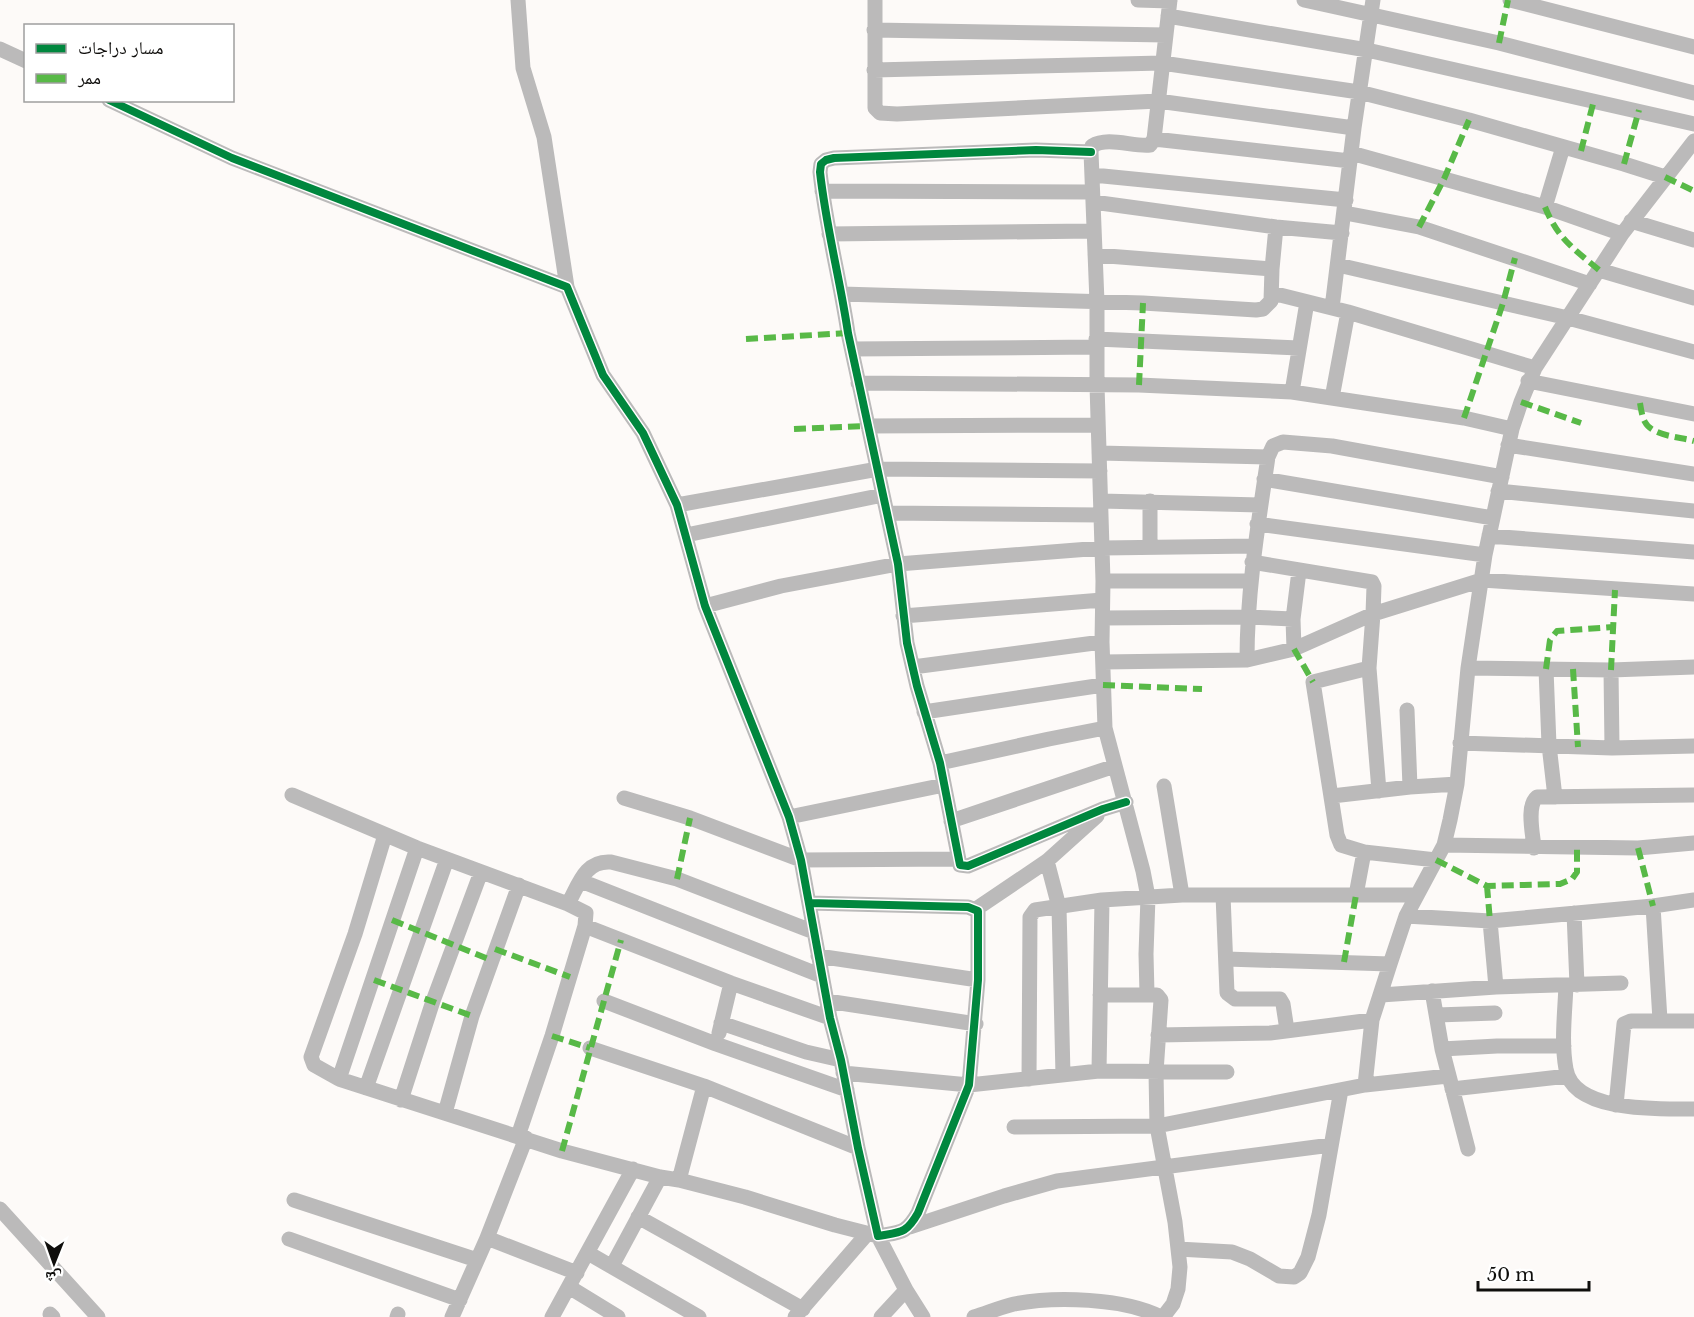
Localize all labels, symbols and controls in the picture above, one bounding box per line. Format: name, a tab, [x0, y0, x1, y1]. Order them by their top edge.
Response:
legend	[24, 24, 234, 102]
text: مسار دراجات	[78, 37, 163, 59]
text: ممر	[77, 67, 101, 89]
north arrow	[24, 1233, 84, 1293]
scale bar	[1478, 1254, 1589, 1292]
text: 50 m	[1487, 1264, 1535, 1286]
text: ش	[45, 1268, 62, 1288]

